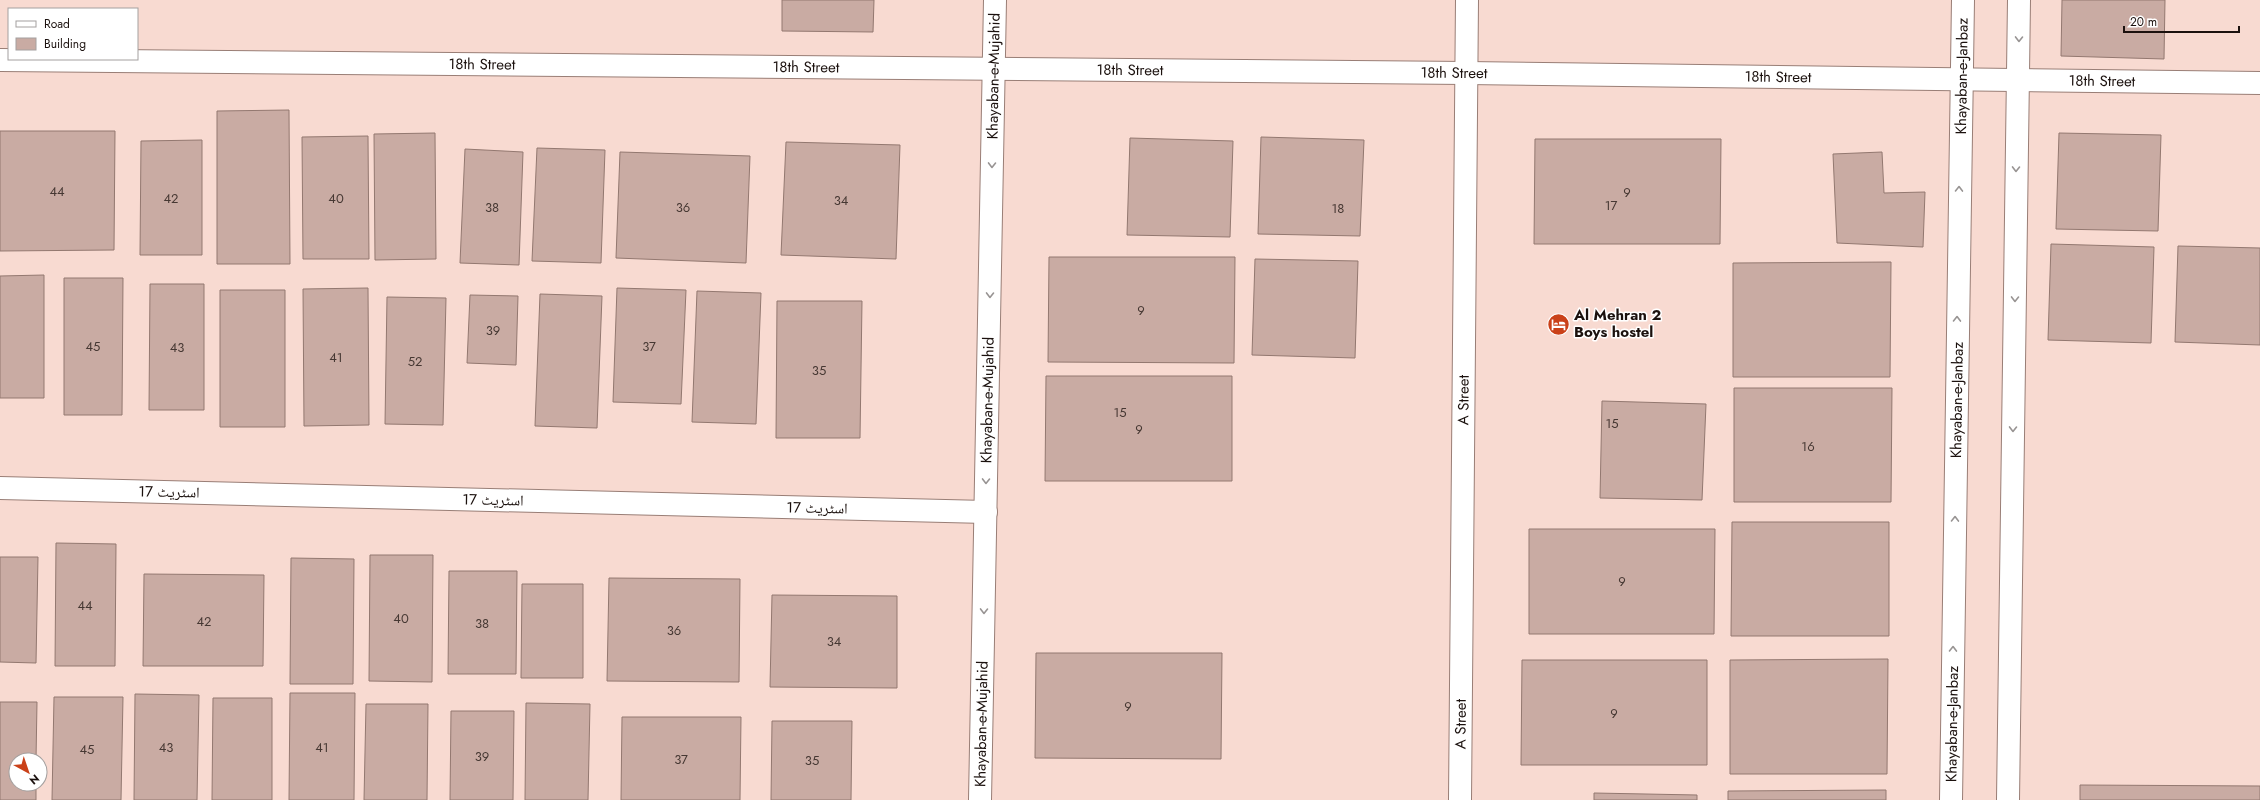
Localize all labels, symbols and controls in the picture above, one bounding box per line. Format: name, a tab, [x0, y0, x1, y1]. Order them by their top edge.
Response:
legend	[8, 8, 138, 60]
scale bar	[2124, 8, 2239, 34]
street label: Khayaban-e-Mujahid	[981, 13, 1006, 140]
text: 20 m	[2130, 13, 2157, 31]
text: Road	[44, 15, 70, 33]
street label: Khayaban-e-Janbaz	[1950, 18, 1974, 134]
text: Building	[44, 35, 86, 53]
one-way arrow	[2014, 36, 2023, 42]
street label: 18th Street	[448, 53, 516, 76]
street label: 18th Street	[772, 56, 840, 78]
street label: 18th Street	[1096, 59, 1164, 81]
street label: 18th Street	[1420, 62, 1488, 84]
street label: 18th Street	[1744, 66, 1812, 88]
street label: 18th Street	[2068, 70, 2136, 92]
one-way arrow	[988, 162, 996, 168]
one-way arrow	[2012, 166, 2021, 172]
house number: 44	[49, 182, 65, 201]
house number: 9	[1623, 183, 1631, 202]
one-way arrow	[1955, 186, 1963, 192]
house number: 42	[164, 189, 178, 208]
house number: 40	[328, 189, 344, 208]
house number: 34	[834, 191, 849, 210]
house number: 17	[1605, 196, 1618, 215]
house number: 38	[485, 198, 499, 217]
house number: 36	[676, 198, 690, 217]
house number: 18	[1332, 199, 1344, 218]
one-way arrow	[985, 292, 994, 298]
one-way arrow	[2011, 296, 2019, 302]
house number: 9	[1137, 301, 1145, 320]
place label: Al Mehran 2 Boys hostel	[1573, 304, 1661, 343]
hotel icon: Al Mehran 2 Boys hostel	[1546, 311, 1572, 337]
one-way arrow	[1953, 316, 1961, 322]
house number: 39	[486, 321, 500, 340]
house number: 45	[86, 337, 100, 356]
house number: 37	[642, 337, 656, 356]
street label: Khayaban-e-Mujahid	[975, 337, 1000, 463]
house number: 43	[170, 338, 184, 357]
street label: Khayaban-e-Janbaz	[1945, 342, 1969, 458]
house number: 41	[329, 348, 343, 367]
house number: 52	[408, 352, 422, 371]
house number: 35	[812, 361, 826, 380]
street label: A Street	[1452, 374, 1475, 425]
house number: 15	[1113, 403, 1127, 422]
house number: 15	[1605, 414, 1619, 433]
house number: 9	[1135, 420, 1143, 439]
one-way arrow	[2009, 426, 2017, 432]
house number: 16	[1801, 437, 1815, 456]
one-way arrow	[982, 478, 990, 484]
street label: اسٹریٹ 17	[138, 480, 200, 504]
street label: اسٹریٹ 17	[462, 488, 524, 512]
street label: اسٹریٹ 17	[786, 496, 848, 520]
one-way arrow	[1951, 516, 1959, 522]
house number: 9	[1618, 572, 1626, 591]
house number: 44	[77, 596, 93, 615]
one-way arrow	[980, 608, 988, 614]
house number: 40	[393, 609, 409, 628]
house number: 42	[197, 612, 211, 631]
house number: 38	[475, 614, 489, 633]
house number: 36	[667, 621, 681, 640]
house number: 34	[827, 632, 842, 651]
one-way arrow	[1949, 646, 1957, 652]
street label: Khayaban-e-Mujahid	[969, 661, 994, 787]
street label: Khayaban-e-Janbaz	[1940, 666, 1964, 782]
house number: 9	[1124, 697, 1132, 716]
street label: A Street	[1449, 698, 1472, 749]
house number: 9	[1610, 704, 1618, 723]
house number: 43	[159, 738, 173, 757]
house number: 41	[315, 738, 329, 757]
house number: 45	[80, 740, 94, 759]
house number: 39	[475, 747, 489, 766]
house number: 37	[674, 750, 688, 769]
house number: 35	[805, 751, 819, 770]
north arrow	[8, 752, 48, 792]
text: N	[26, 771, 43, 789]

